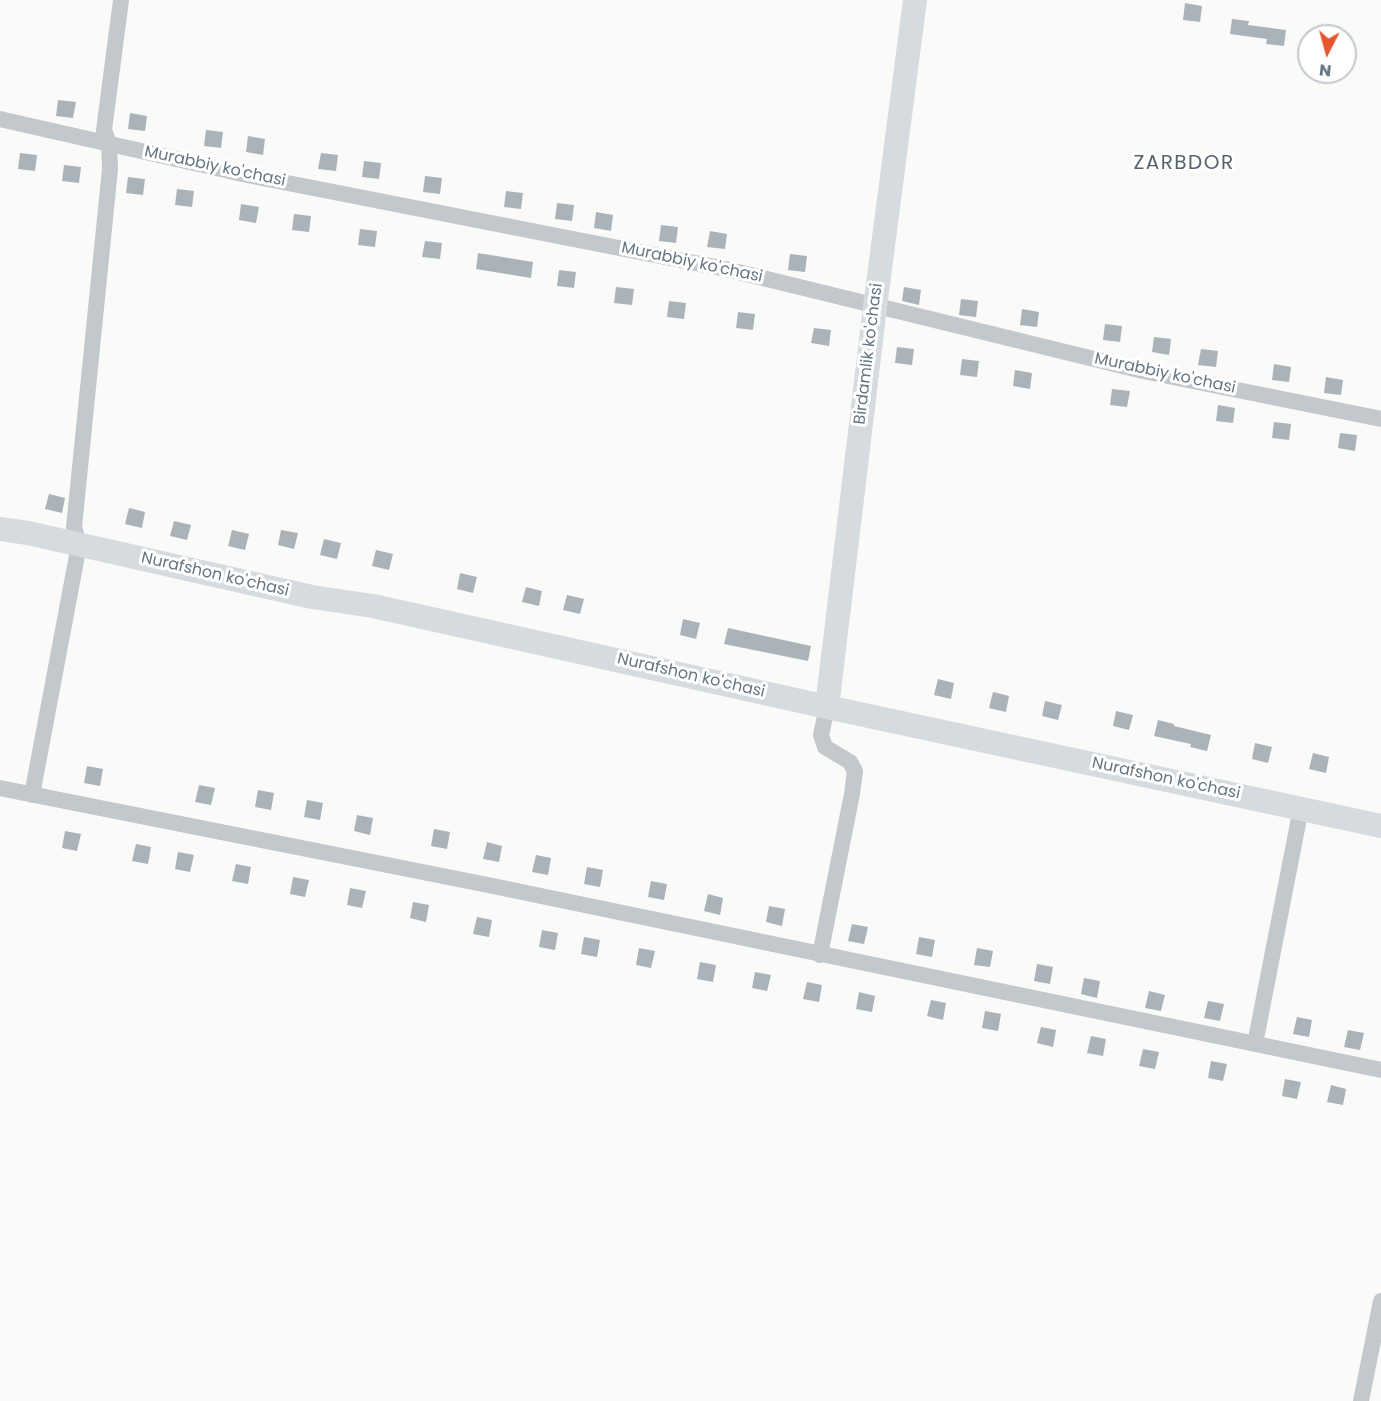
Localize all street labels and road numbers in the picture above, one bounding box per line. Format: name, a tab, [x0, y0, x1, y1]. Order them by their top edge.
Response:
street label: Murabbiy ko'chasi	[143, 143, 287, 191]
street label: Murabbiy ko'chasi	[620, 239, 764, 287]
street label: Birdamlik ko'chasi	[851, 282, 887, 426]
street label: Murabbiy ko'chasi	[1093, 350, 1237, 398]
street label: Nurafshon ko'chasi	[139, 549, 291, 601]
street label: Nurafshon ko'chasi	[615, 650, 767, 702]
street label: Nurafshon ko'chasi	[1090, 754, 1242, 804]

